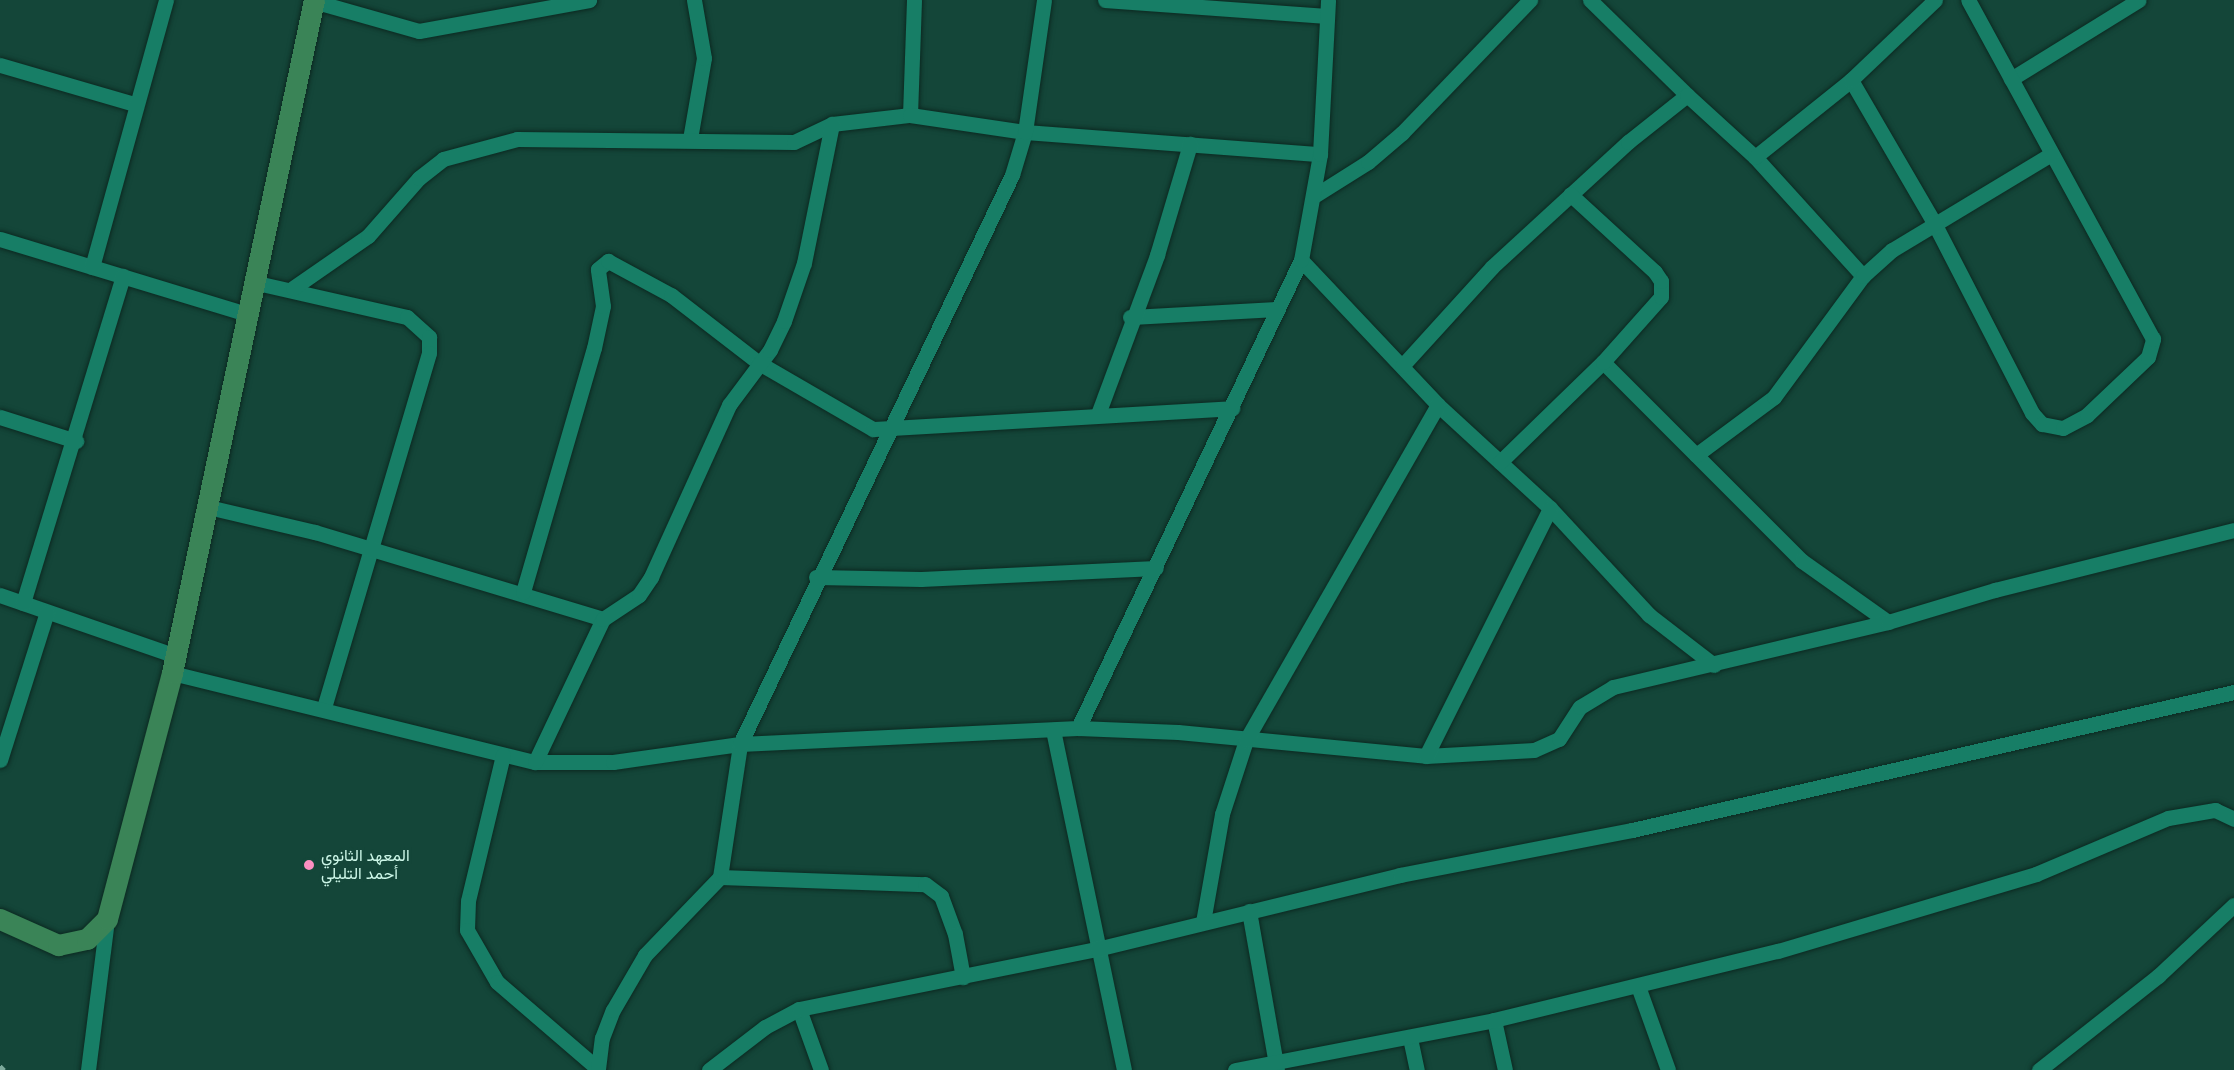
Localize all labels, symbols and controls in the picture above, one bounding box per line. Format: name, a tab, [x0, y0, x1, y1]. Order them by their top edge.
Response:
place label: المعهد الثانوي أحمد التليلي	[321, 846, 410, 884]
marker: المعهد الثانوي أحمد التليلي	[302, 858, 316, 872]

